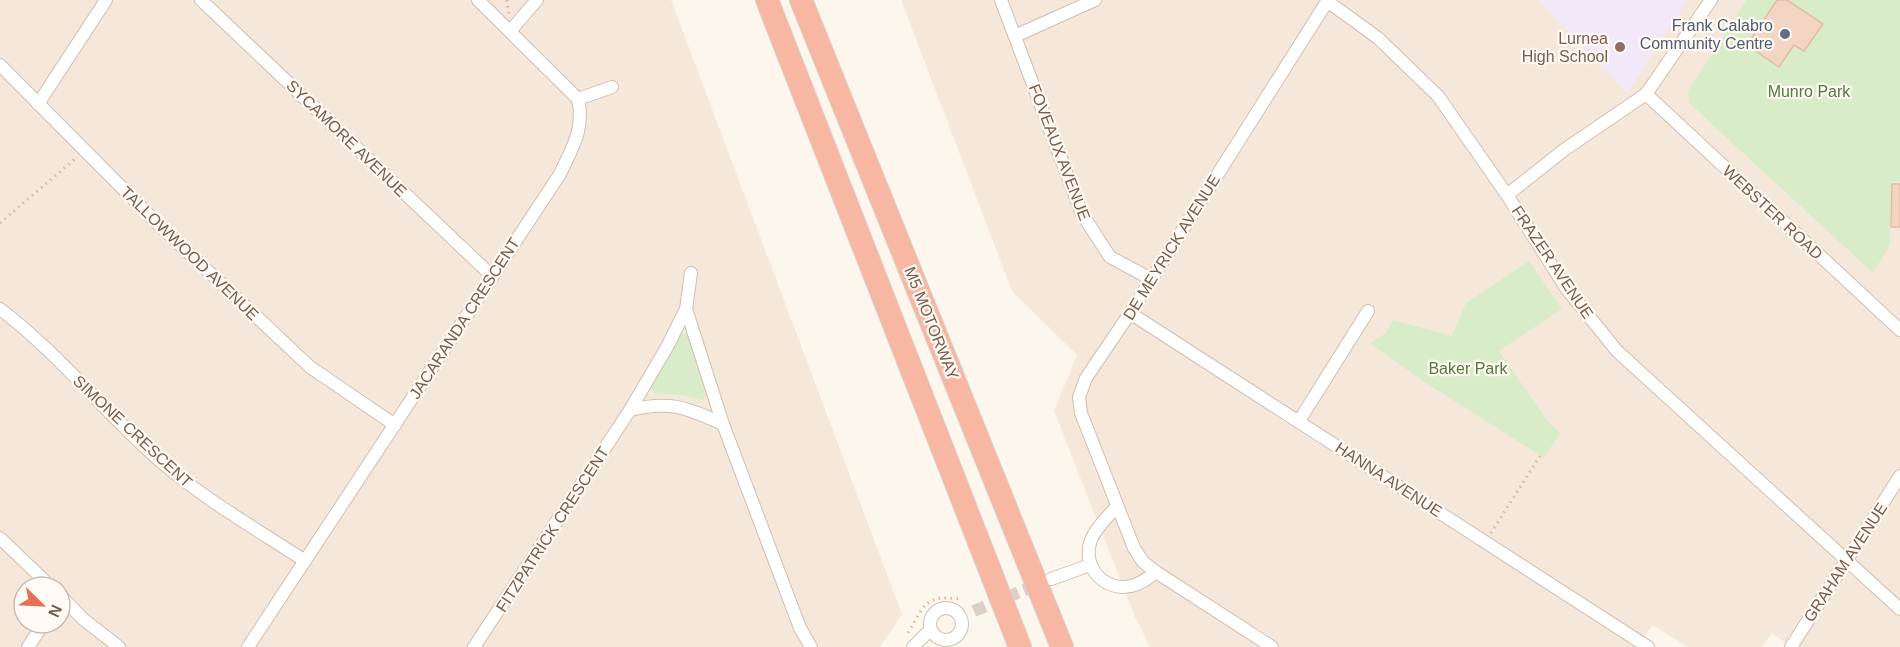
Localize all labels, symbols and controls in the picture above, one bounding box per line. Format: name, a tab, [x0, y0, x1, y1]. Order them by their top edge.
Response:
place label: Frank Calabro Community Centre	[1640, 17, 1773, 52]
marker: Frank Calabro Community Centre	[1778, 27, 1792, 41]
place label: Lurnea High School	[1522, 30, 1608, 65]
marker: Lurnea High School	[1613, 40, 1627, 54]
street label: SYCAMORE AVENUE	[283, 77, 410, 200]
street label: FOVEAUX AVENUE	[1026, 82, 1093, 223]
park label: Munro Park	[1768, 83, 1851, 100]
street label: WEBSTER ROAD	[1719, 162, 1826, 263]
street label: DE MEYRICK AVENUE	[1120, 172, 1223, 323]
street label: TALLOWWOOD AVENUE	[117, 183, 262, 323]
street label: FRAZER AVENUE	[1509, 203, 1597, 322]
street label: JACARANDA CRESCENT	[406, 234, 523, 402]
street label: M5 MOTORWAY	[901, 264, 962, 382]
park label: Baker Park	[1428, 360, 1509, 377]
street label: SIMONE CRESCENT	[70, 372, 196, 491]
street label: HANNA AVENUE	[1332, 439, 1445, 520]
street label: FITZPATRICK CRESCENT	[493, 443, 612, 615]
street label: GRAHAM AVENUE	[1801, 500, 1890, 625]
north arrow	[12, 575, 72, 635]
text: N	[45, 602, 65, 620]

